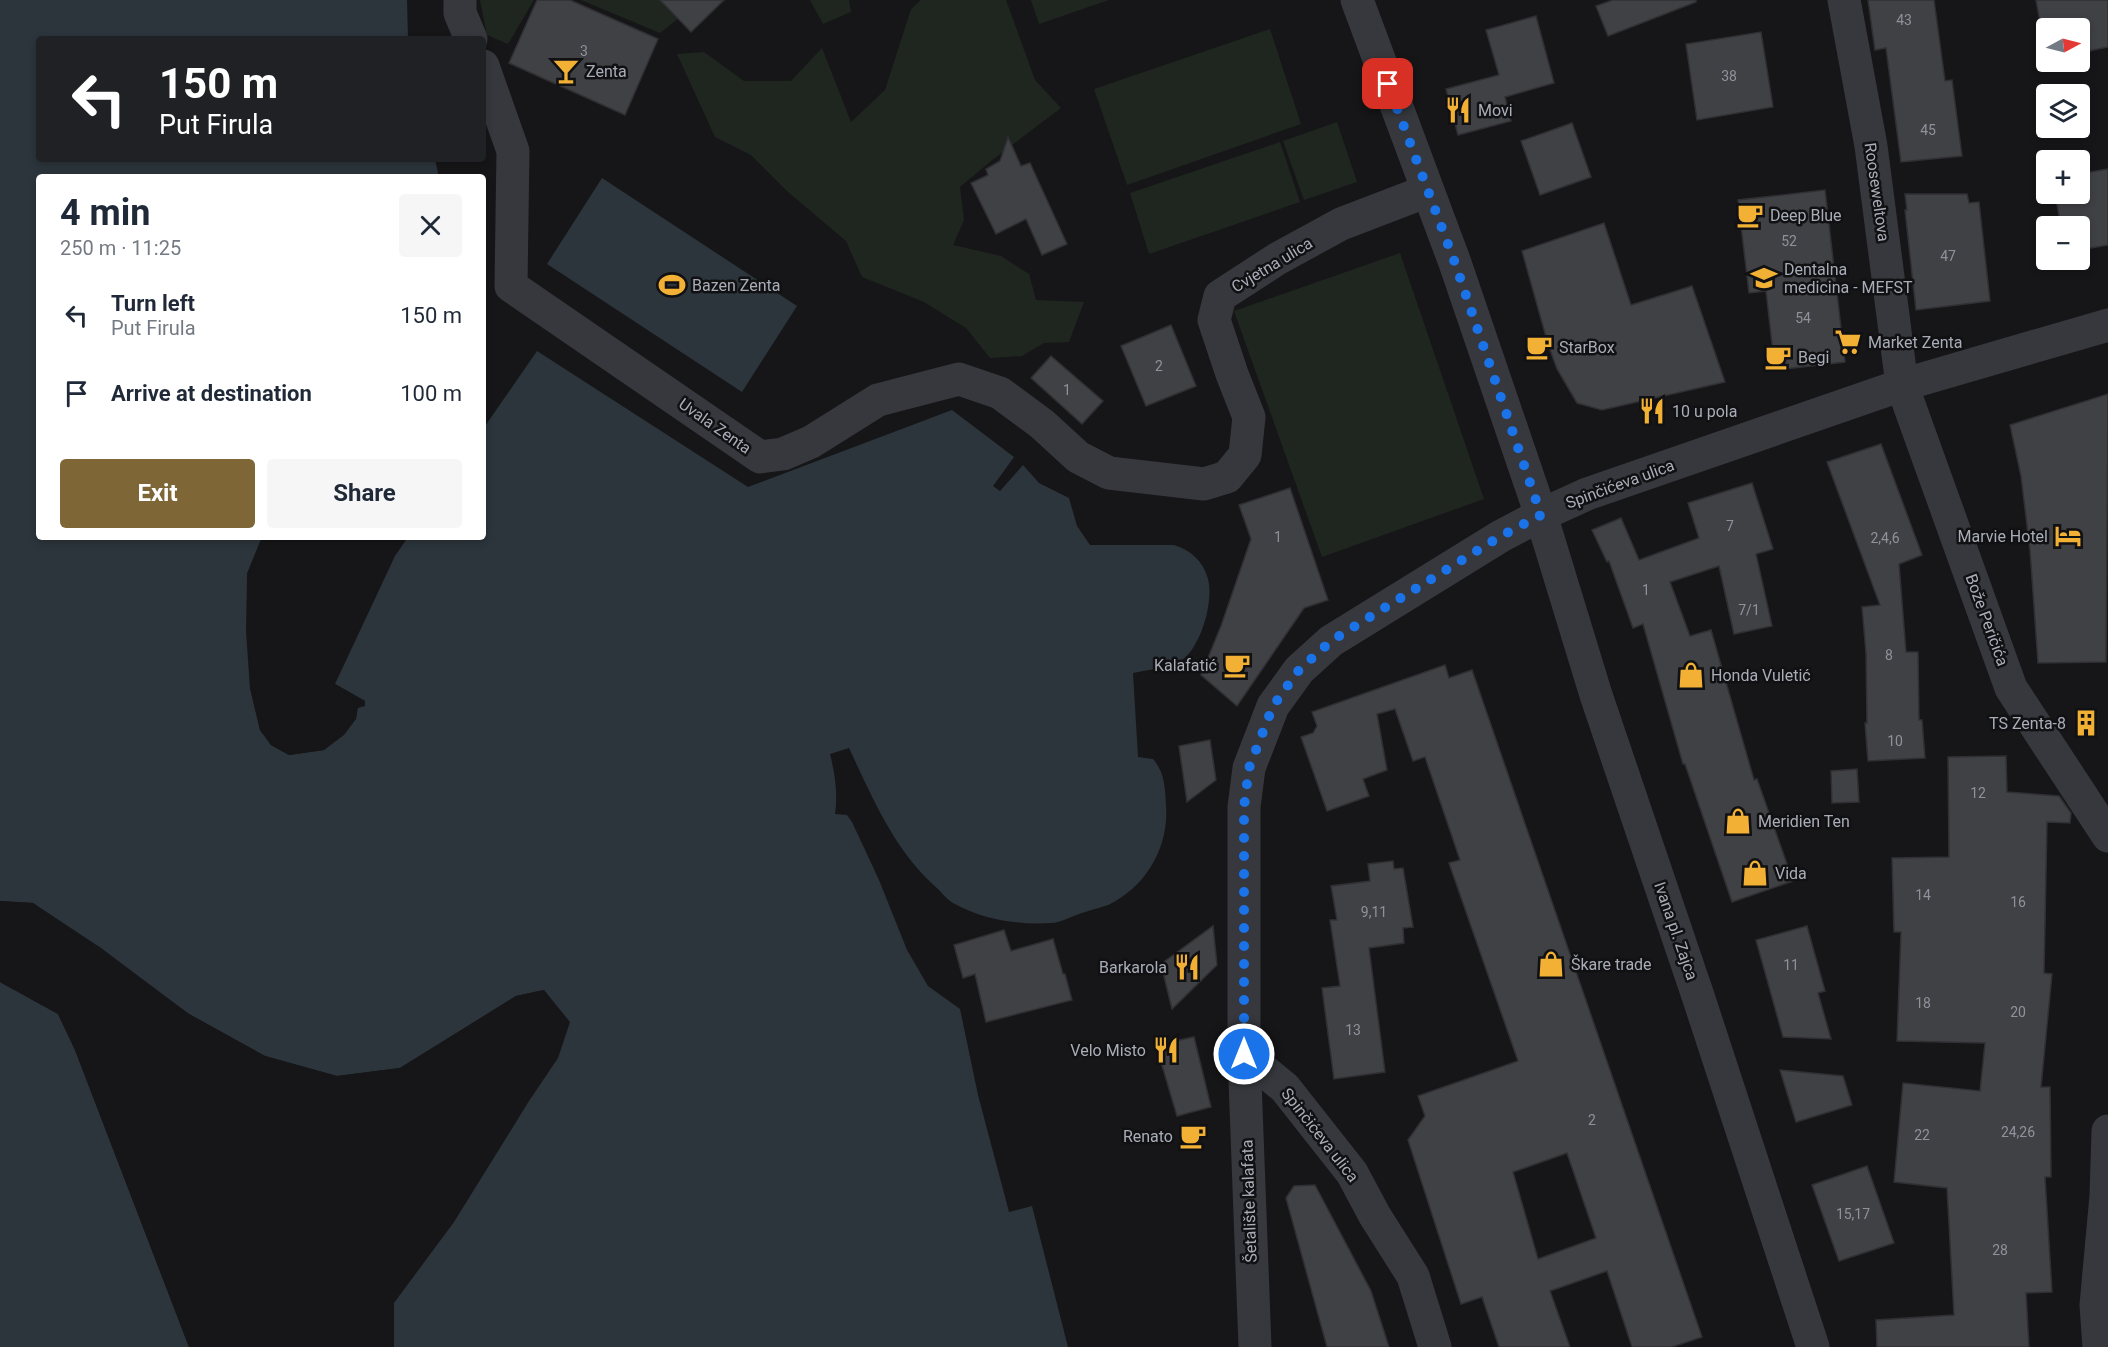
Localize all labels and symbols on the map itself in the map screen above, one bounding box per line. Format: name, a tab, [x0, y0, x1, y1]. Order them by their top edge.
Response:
house number: 43	[1896, 12, 1912, 28]
north arrow	[2036, 18, 2090, 72]
house number: 3	[580, 43, 588, 59]
bar icon: Zenta	[551, 56, 581, 86]
pin	[1362, 58, 1413, 109]
place label: Zenta	[586, 62, 627, 81]
house number: 38	[1721, 68, 1737, 84]
restaurant icon: Movi	[1443, 95, 1473, 125]
place label: Movi	[1478, 101, 1513, 120]
house number: 45	[1920, 122, 1936, 138]
street label: Rooseweltova	[1861, 141, 1893, 243]
cafe icon: Deep Blue	[1735, 200, 1765, 230]
place label: Deep Blue	[1770, 206, 1842, 225]
street label: Cvjetna ulica	[1228, 233, 1316, 297]
house number: 52	[1781, 233, 1797, 249]
house number: 47	[1940, 248, 1956, 264]
place label: Dentalna medicina - MEFST	[1784, 260, 1913, 297]
school or university icon: Dentalna medicina - MEFST	[1749, 263, 1779, 293]
sports icon: Bazen Zenta	[657, 270, 687, 300]
place label: Bazen Zenta	[692, 276, 780, 295]
house number: 54	[1795, 310, 1811, 326]
supermarket icon: Market Zenta	[1833, 327, 1863, 357]
cafe icon: StarBox	[1524, 332, 1554, 362]
place label: Market Zenta	[1868, 333, 1962, 352]
place label: StarBox	[1559, 338, 1615, 357]
cafe icon: Begi	[1763, 342, 1793, 372]
place label: Begi	[1798, 348, 1829, 367]
house number: 2	[1155, 358, 1163, 374]
house number: 1	[1063, 382, 1071, 398]
street label: Uvala Zenta	[675, 394, 755, 458]
restaurant icon: 10 u pola	[1637, 396, 1667, 426]
place label: 10 u pola	[1672, 402, 1737, 421]
street label: Spinčićeva ulica	[1563, 456, 1677, 512]
house number: 7	[1726, 518, 1734, 534]
hotel icon: Marvie Hotel	[2053, 521, 2083, 551]
place label: Marvie Hotel	[1958, 527, 2048, 546]
house number: 1	[1274, 529, 1282, 545]
house number: 2,4,6	[1870, 530, 1900, 546]
street label: Bože Peričića	[1962, 571, 2012, 669]
house number: 1	[1642, 582, 1650, 598]
house number: 7/1	[1738, 602, 1760, 618]
house number: 8	[1885, 647, 1893, 663]
cafe icon: Kalafatić	[1222, 650, 1252, 680]
place label: Kalafatić	[1154, 656, 1217, 675]
shop icon: Honda Vuletić	[1676, 660, 1706, 690]
place label: Honda Vuletić	[1711, 666, 1811, 685]
building icon: TS Zenta-8	[2071, 708, 2101, 738]
place label: TS Zenta-8	[1989, 714, 2066, 733]
house number: 10	[1887, 733, 1903, 749]
house number: 12	[1970, 785, 1986, 801]
shop icon: Meridien Ten	[1723, 806, 1753, 836]
place label: Meridien Ten	[1758, 812, 1850, 831]
shop icon: Vida	[1740, 858, 1770, 888]
place label: Vida	[1775, 864, 1807, 883]
street label: Ivana pl. Zajca	[1650, 879, 1702, 983]
house number: 14	[1915, 887, 1931, 903]
house number: 16	[2010, 894, 2026, 910]
house number: 9,11	[1361, 904, 1387, 920]
shop icon: Škare trade	[1536, 949, 1566, 979]
restaurant icon: Barkarola	[1172, 952, 1202, 982]
place label: Škare trade	[1571, 954, 1652, 974]
house number: 11	[1783, 957, 1799, 973]
place label: Barkarola	[1099, 958, 1167, 977]
house number: 18	[1915, 995, 1931, 1011]
house number: 20	[2010, 1004, 2026, 1020]
position arrow	[1212, 1022, 1276, 1086]
house number: 13	[1345, 1022, 1361, 1038]
restaurant icon: Velo Misto	[1151, 1035, 1181, 1065]
place label: Velo Misto	[1070, 1041, 1146, 1060]
street label: Spinčićeva ulica	[1277, 1084, 1363, 1186]
house number: 2	[1588, 1112, 1596, 1128]
cafe icon: Renato	[1178, 1121, 1208, 1151]
house number: 24,26	[2001, 1124, 2035, 1140]
place label: Renato	[1123, 1127, 1173, 1146]
house number: 22	[1914, 1127, 1930, 1143]
street label: Šetalište kalafata	[1236, 1139, 1261, 1263]
house number: 15,17	[1836, 1206, 1870, 1222]
house number: 28	[1992, 1242, 2008, 1258]

